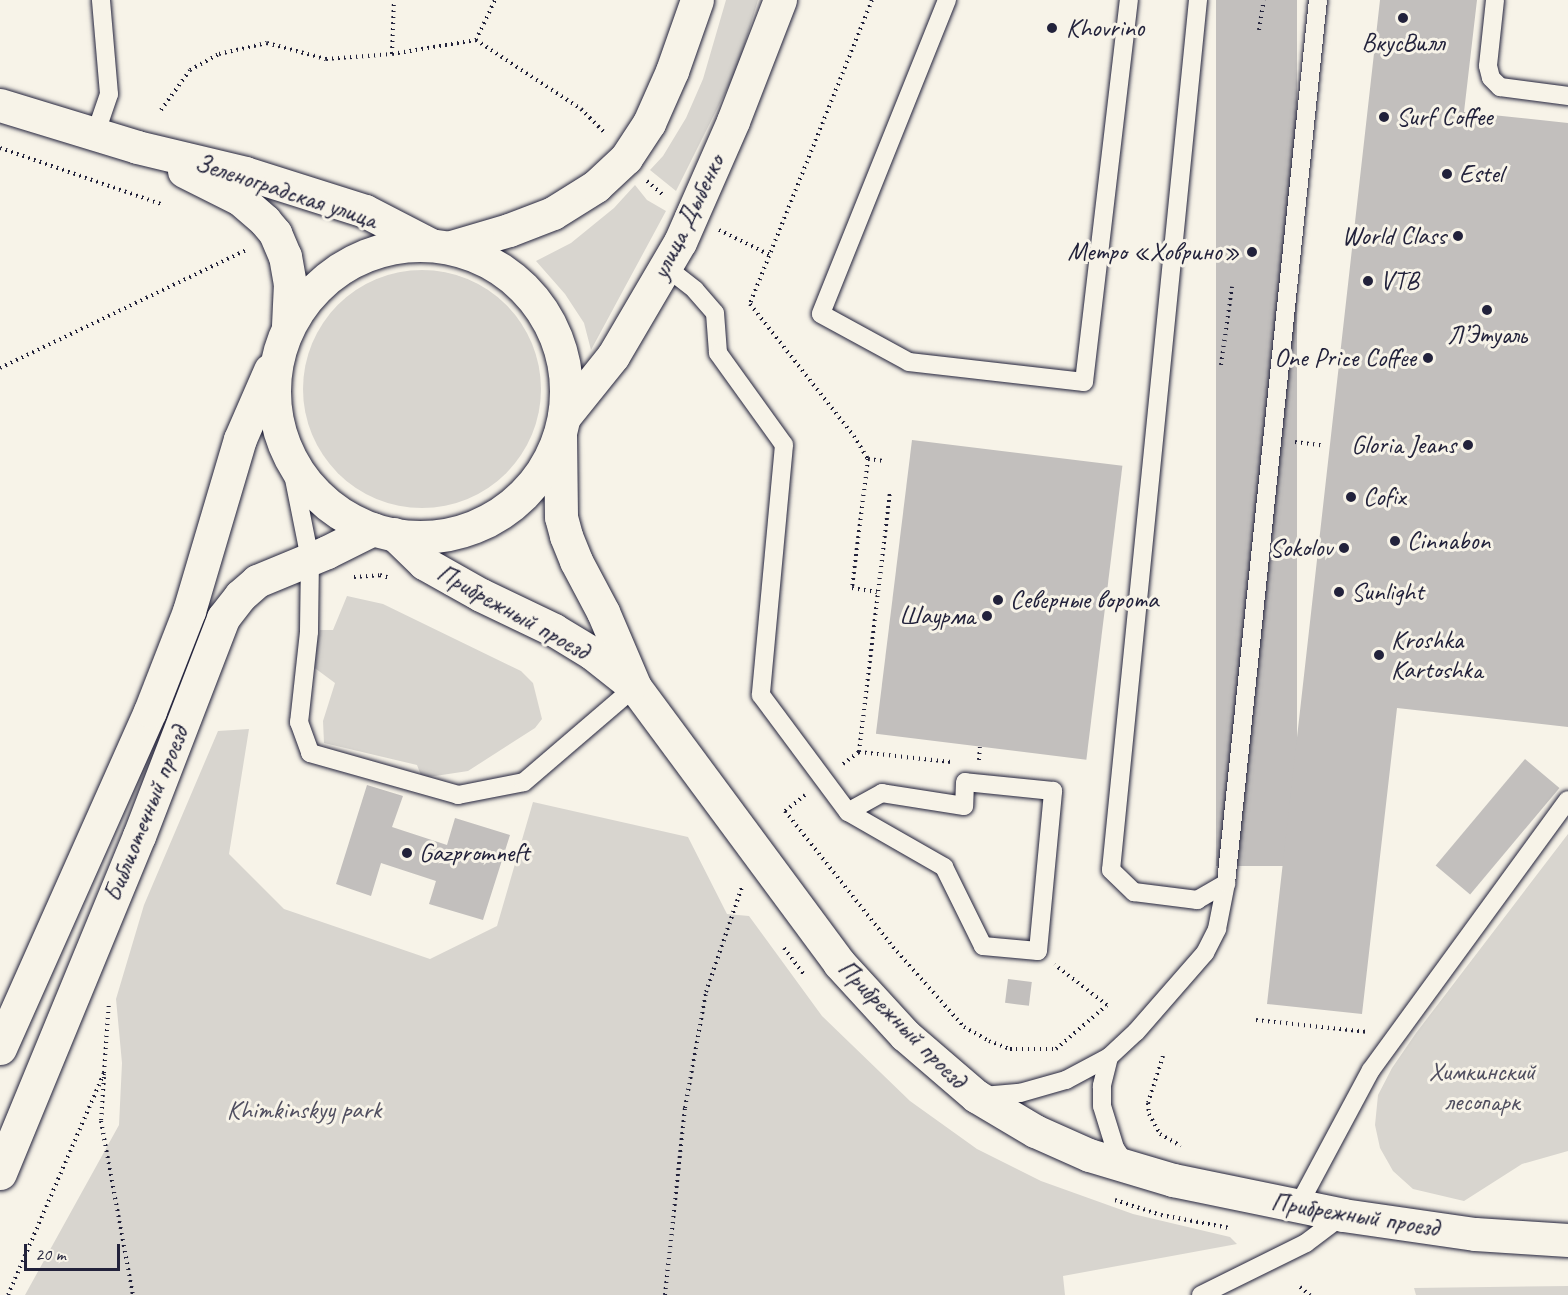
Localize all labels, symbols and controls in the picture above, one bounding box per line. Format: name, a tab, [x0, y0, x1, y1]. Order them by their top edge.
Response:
marker: ВкусВилл	[1396, 11, 1410, 25]
place label: Khovrino	[1066, 12, 1144, 44]
marker: Khovrino	[1043, 19, 1061, 37]
place label: ВкусВилл	[1361, 27, 1445, 59]
place label: Surf Coffee	[1396, 101, 1492, 133]
marker: Surf Coffee	[1377, 110, 1391, 124]
street label: Зеленоградская улица	[190, 147, 382, 235]
street label: улица Дыбенко	[645, 150, 731, 284]
place label: Estel	[1459, 158, 1503, 190]
marker: Estel	[1440, 167, 1454, 181]
place label: World Class	[1342, 220, 1446, 252]
marker: World Class	[1451, 229, 1465, 243]
place label: Метро «Ховрино»	[1067, 236, 1240, 268]
marker: Метро «Ховрино»	[1245, 245, 1259, 259]
place label: VTB	[1380, 265, 1418, 297]
marker: VTB	[1361, 274, 1375, 288]
marker: Л’Этуаль	[1480, 303, 1494, 317]
place label: Л’Этуаль	[1447, 319, 1527, 351]
place label: One Price Coffee	[1275, 342, 1416, 374]
marker: One Price Coffee	[1421, 351, 1435, 365]
place label: Gloria Jeans	[1351, 429, 1456, 461]
marker: Gloria Jeans	[1461, 438, 1475, 452]
place label: Cofix	[1363, 481, 1405, 513]
marker: Cofix	[1344, 490, 1358, 504]
place label: Cinnabon	[1407, 525, 1490, 557]
place label: Sokolov	[1270, 532, 1332, 564]
marker: Cinnabon	[1388, 534, 1402, 548]
marker: Sokolov	[1337, 541, 1351, 555]
street label: Прибрежный проезд	[431, 557, 595, 667]
place label: Sunlight	[1351, 576, 1424, 608]
place label: Северные ворота	[1010, 584, 1157, 616]
marker: Sunlight	[1332, 585, 1346, 599]
marker: Северные ворота	[991, 593, 1005, 607]
place label: Шаурма	[899, 600, 975, 632]
marker: Шаурма	[980, 609, 994, 623]
place label: Kroshka Kartoshka	[1391, 624, 1482, 686]
marker: Kroshka Kartoshka	[1372, 648, 1386, 662]
street label: Библиотечный проезд	[97, 722, 195, 906]
place label: Gazpromneft	[419, 837, 529, 869]
marker: Gazpromneft	[400, 846, 414, 860]
street label: Прибрежный проезд	[831, 953, 973, 1095]
park label: Химкинский лесопарк	[1429, 1056, 1535, 1118]
park label: Khimkinskyy park	[227, 1094, 381, 1126]
street label: Прибрежный проезд	[1269, 1186, 1441, 1244]
scale bar	[27, 1232, 123, 1270]
text: 20 m	[35, 1243, 66, 1265]

